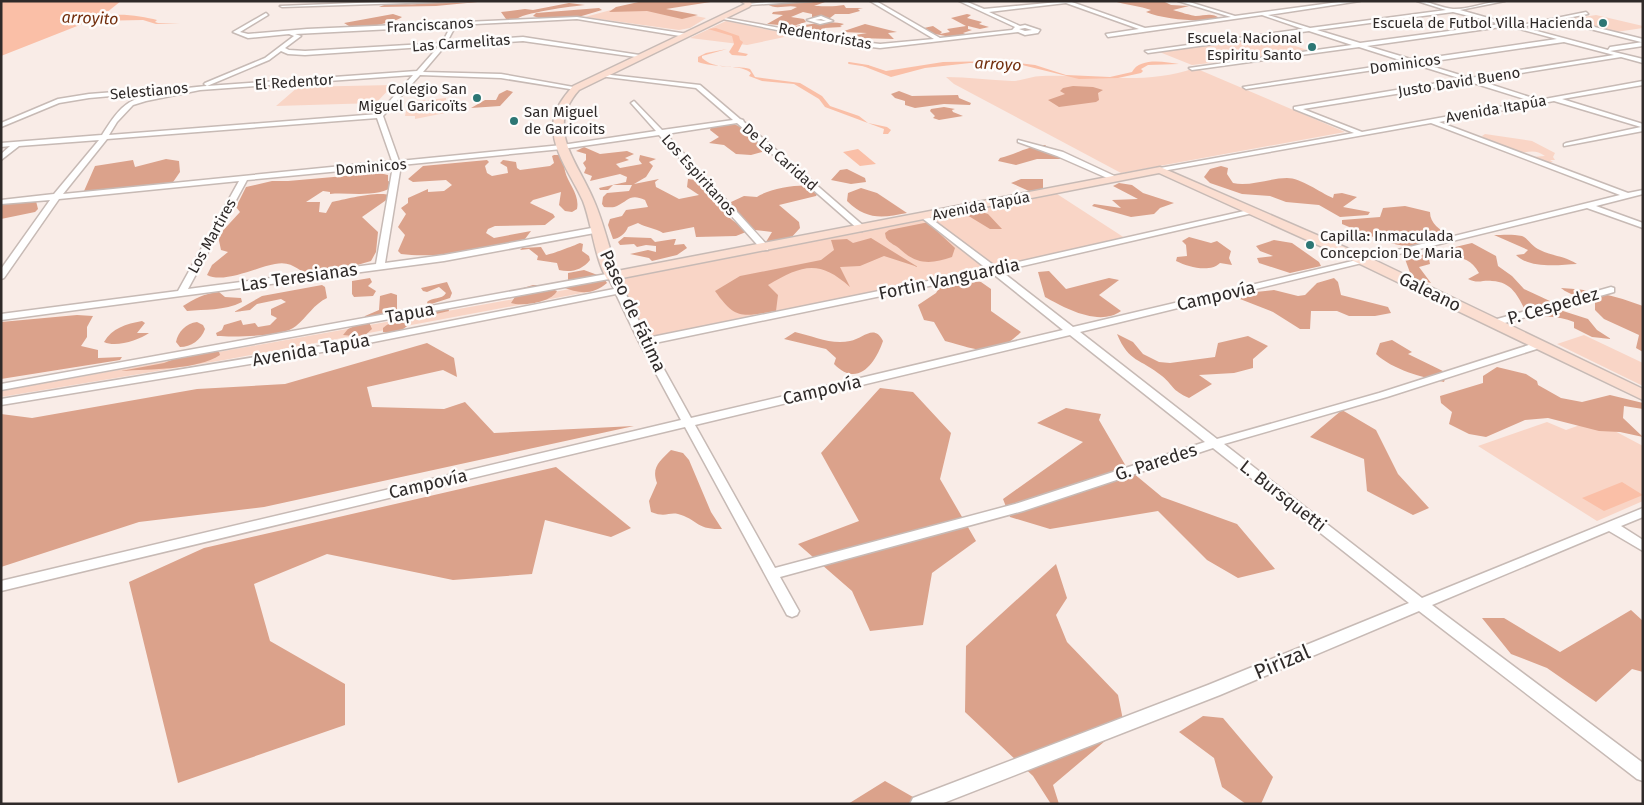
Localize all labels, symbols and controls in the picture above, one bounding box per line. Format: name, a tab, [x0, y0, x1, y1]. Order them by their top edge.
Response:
water label: arroyito	[61, 8, 119, 28]
street label: Franciscanos	[386, 14, 474, 36]
place label: Escuela de Futbol Villa Hacienda	[1372, 14, 1593, 32]
marker: Escuela de Futbol Villa Hacienda	[1597, 17, 1609, 29]
street label: Redentoristas	[777, 19, 873, 53]
place label: Escuela Nacional Espiritu Santo	[1187, 29, 1303, 64]
street label: Las Carmelitas	[411, 31, 511, 55]
marker: Escuela Nacional Espiritu Santo	[1306, 41, 1318, 53]
street label: Dominicos	[1369, 50, 1441, 78]
water label: arroyo	[974, 53, 1022, 75]
street label: Justo David Bueno	[1396, 63, 1522, 101]
street label: El Redentor	[254, 70, 334, 94]
street label: Selestianos	[109, 79, 189, 103]
place label: Colegio San Miguel Garicoïts	[358, 80, 467, 115]
street label: Avenida Itapúa	[1444, 91, 1548, 127]
marker: Colegio San Miguel Garicoïts	[471, 92, 483, 104]
place label: San Miguel de Garicoits	[524, 103, 605, 138]
marker: San Miguel de Garicoits	[508, 115, 520, 127]
street label: De La Caridad	[739, 119, 821, 195]
street label: Los Espiritanos	[658, 131, 740, 219]
street label: Dominicos	[335, 155, 407, 179]
street label: Avenida Tapúa	[931, 188, 1031, 224]
street label: Los Martires	[184, 196, 240, 276]
place label: Capilla: Inmaculada Concepcion De Maria	[1320, 227, 1462, 262]
marker: Capilla: Inmaculada Concepcion De Maria	[1304, 239, 1316, 251]
street label: Paseo de Fátima	[595, 246, 671, 376]
street label: Fortin Vanguardia	[876, 253, 1022, 305]
street label: Las Teresianas	[239, 258, 359, 296]
street label: Galeano	[1395, 268, 1465, 316]
street label: Campovía	[1175, 276, 1257, 316]
street label: P. Cespedez	[1505, 282, 1601, 330]
street label: Tapua	[384, 298, 436, 328]
street label: Avenida Tapúa	[250, 329, 372, 371]
street label: Campovía	[781, 370, 863, 410]
street label: G. Paredes	[1112, 438, 1200, 486]
street label: L. Bursquetti	[1235, 455, 1331, 537]
street label: Campovía	[387, 464, 469, 504]
street label: Pirizal	[1250, 639, 1314, 685]

